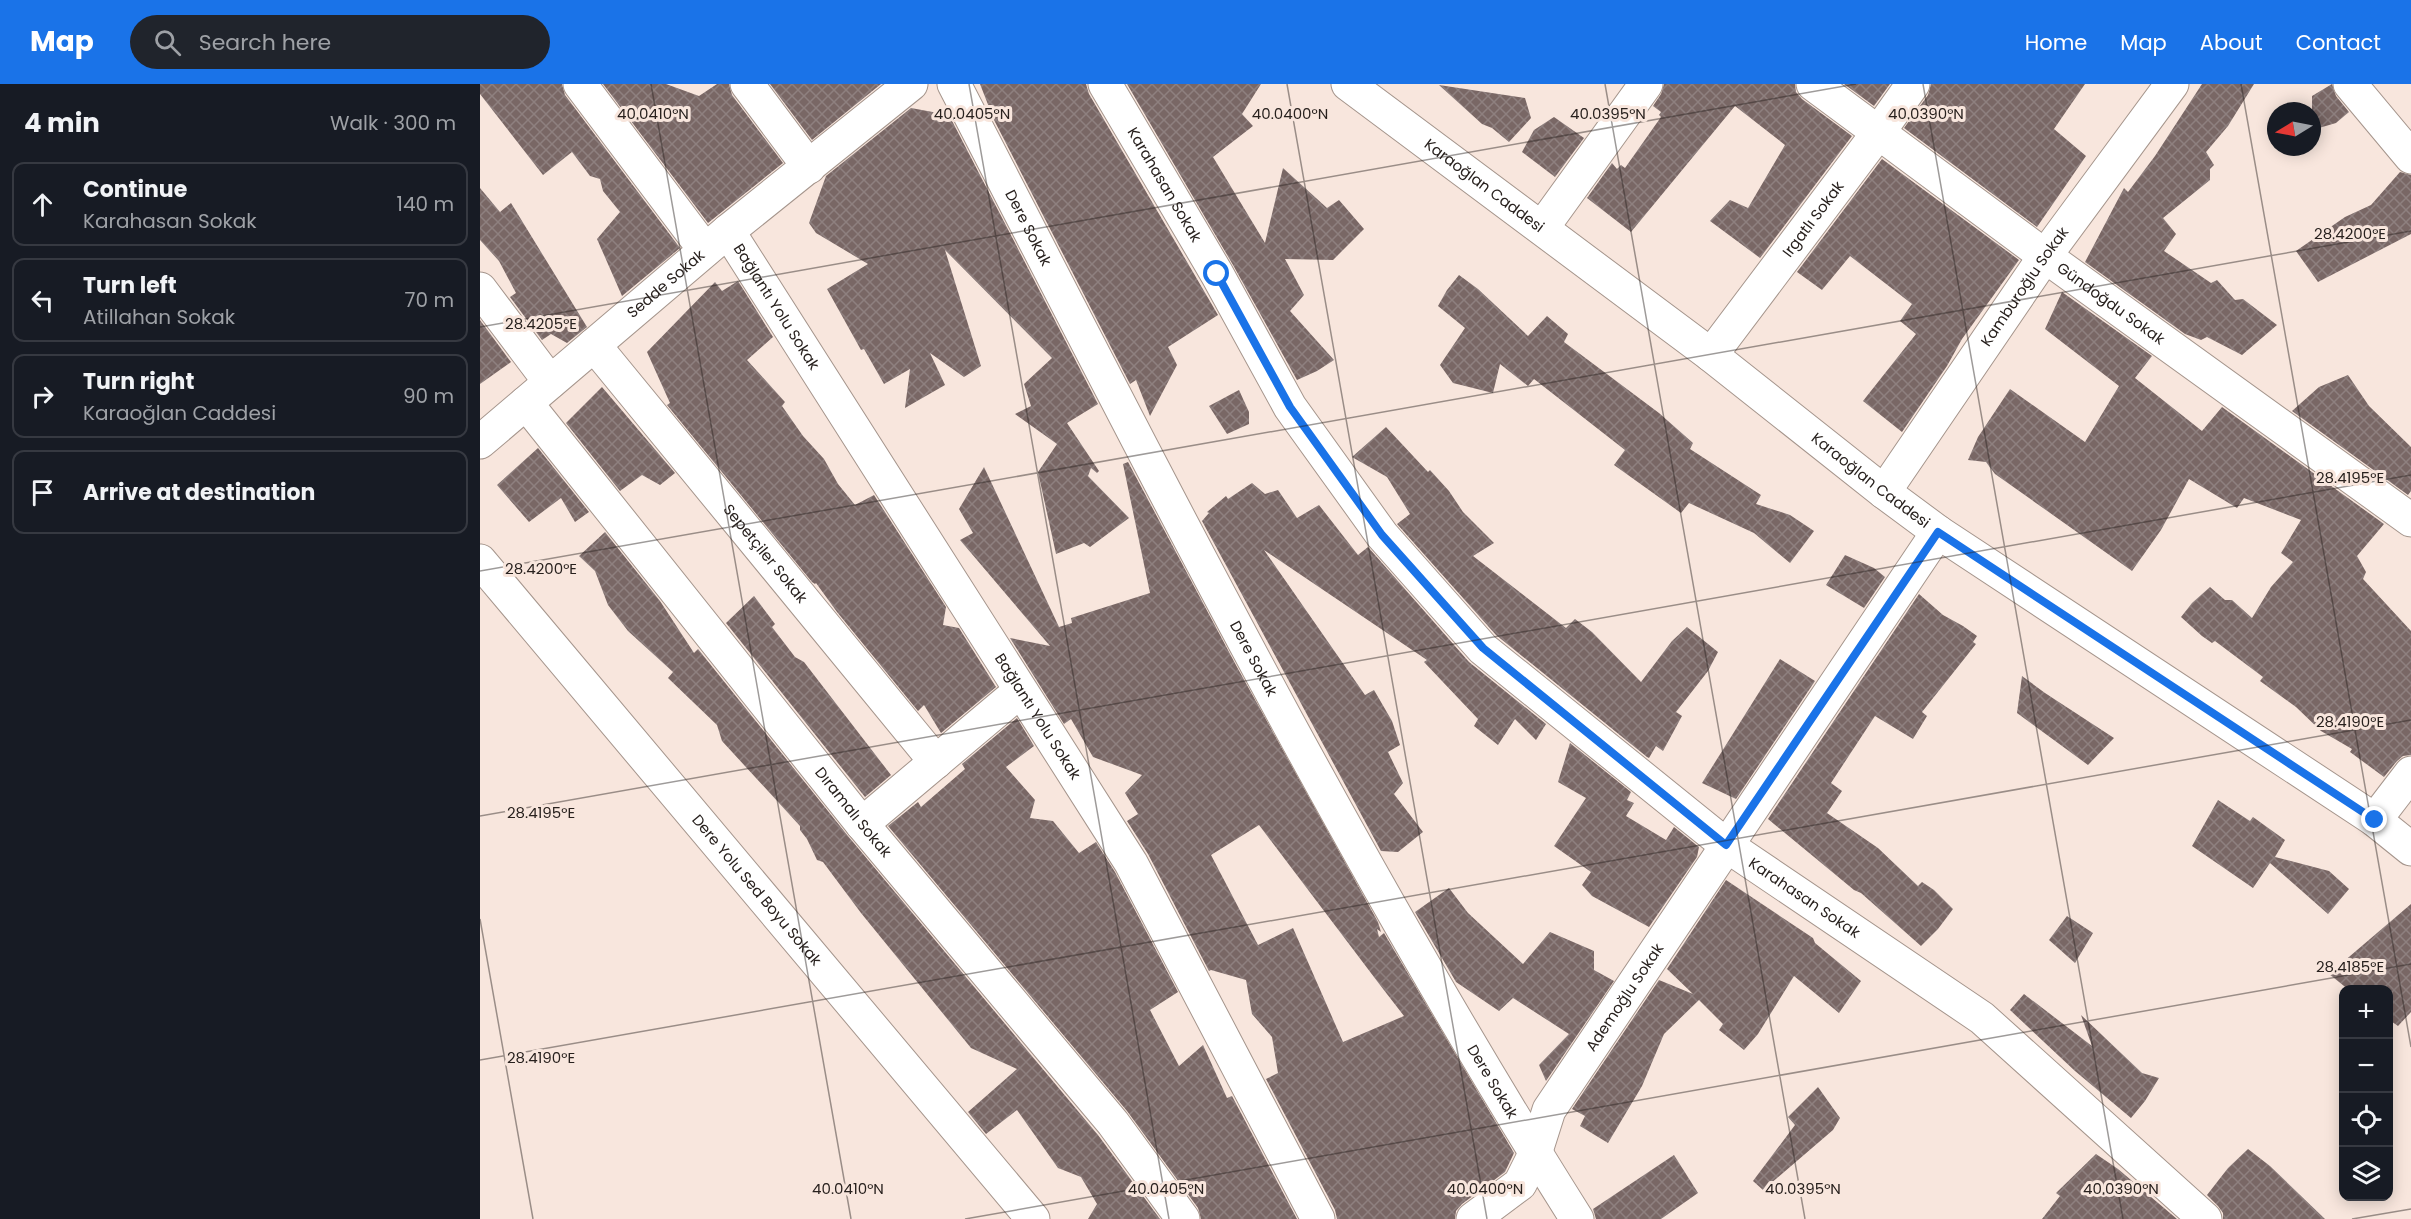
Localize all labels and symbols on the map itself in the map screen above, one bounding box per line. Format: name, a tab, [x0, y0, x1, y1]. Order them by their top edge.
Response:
north arrow	[2267, 102, 2321, 156]
text: 40.0410°N	[617, 103, 689, 124]
text: 40.0405°N	[934, 103, 1010, 124]
text: 40.0400°N	[1252, 103, 1328, 124]
text: 40.0395°N	[1570, 103, 1646, 124]
text: 40.0390°N	[1888, 103, 1964, 124]
street label: Karahasan Sokak	[1123, 123, 1207, 246]
street label: Karaoğlan Caddesi	[1420, 134, 1549, 237]
street label: Irgatlı Sokak	[1777, 176, 1849, 261]
street label: Dere Sokak	[1000, 186, 1057, 270]
street label: Kamburoğlu Sokak	[1975, 222, 2073, 350]
text: 28.4200°E	[2314, 223, 2386, 244]
street label: Bağlantı Yolu Sokak	[729, 239, 825, 374]
street label: Sedde Sokak	[622, 244, 709, 323]
street label: Gündoğdu Sokak	[2053, 257, 2170, 349]
route start	[1203, 260, 1229, 286]
text: 28.4205°E	[505, 313, 577, 334]
street label: Karaoğlan Caddesi	[1807, 427, 1935, 533]
text: 28.4195°E	[2316, 467, 2384, 488]
street label: Sepetçiler Sokak	[719, 499, 813, 608]
text: 28.4200°E	[505, 558, 577, 579]
street label: Dere Sokak	[1225, 617, 1283, 700]
street label: Bağlantı Yolu Sokak	[990, 649, 1086, 784]
text: 28.4190°E	[2316, 711, 2384, 732]
street label: Dıramalı Sokak	[810, 762, 897, 862]
text: 28.4195°E	[507, 802, 575, 823]
route end	[2361, 806, 2387, 832]
street label: Dere Yolu Sed Boyu Sokak	[687, 810, 827, 970]
street label: Karahasan Sokak	[1745, 852, 1865, 943]
street label: Ademoğlu Sokak	[1580, 939, 1668, 1055]
text: 28.4185°E	[2316, 956, 2384, 977]
street label: Dere Sokak	[1463, 1041, 1523, 1123]
text: 28.4190°E	[507, 1047, 575, 1068]
text: 40.0410°N	[812, 1178, 884, 1199]
text: 40.0405°N	[1128, 1178, 1204, 1199]
text: 40.0400°N	[1447, 1178, 1523, 1199]
text: 40.0395°N	[1765, 1178, 1841, 1199]
text: 40.0390°N	[2083, 1178, 2159, 1199]

